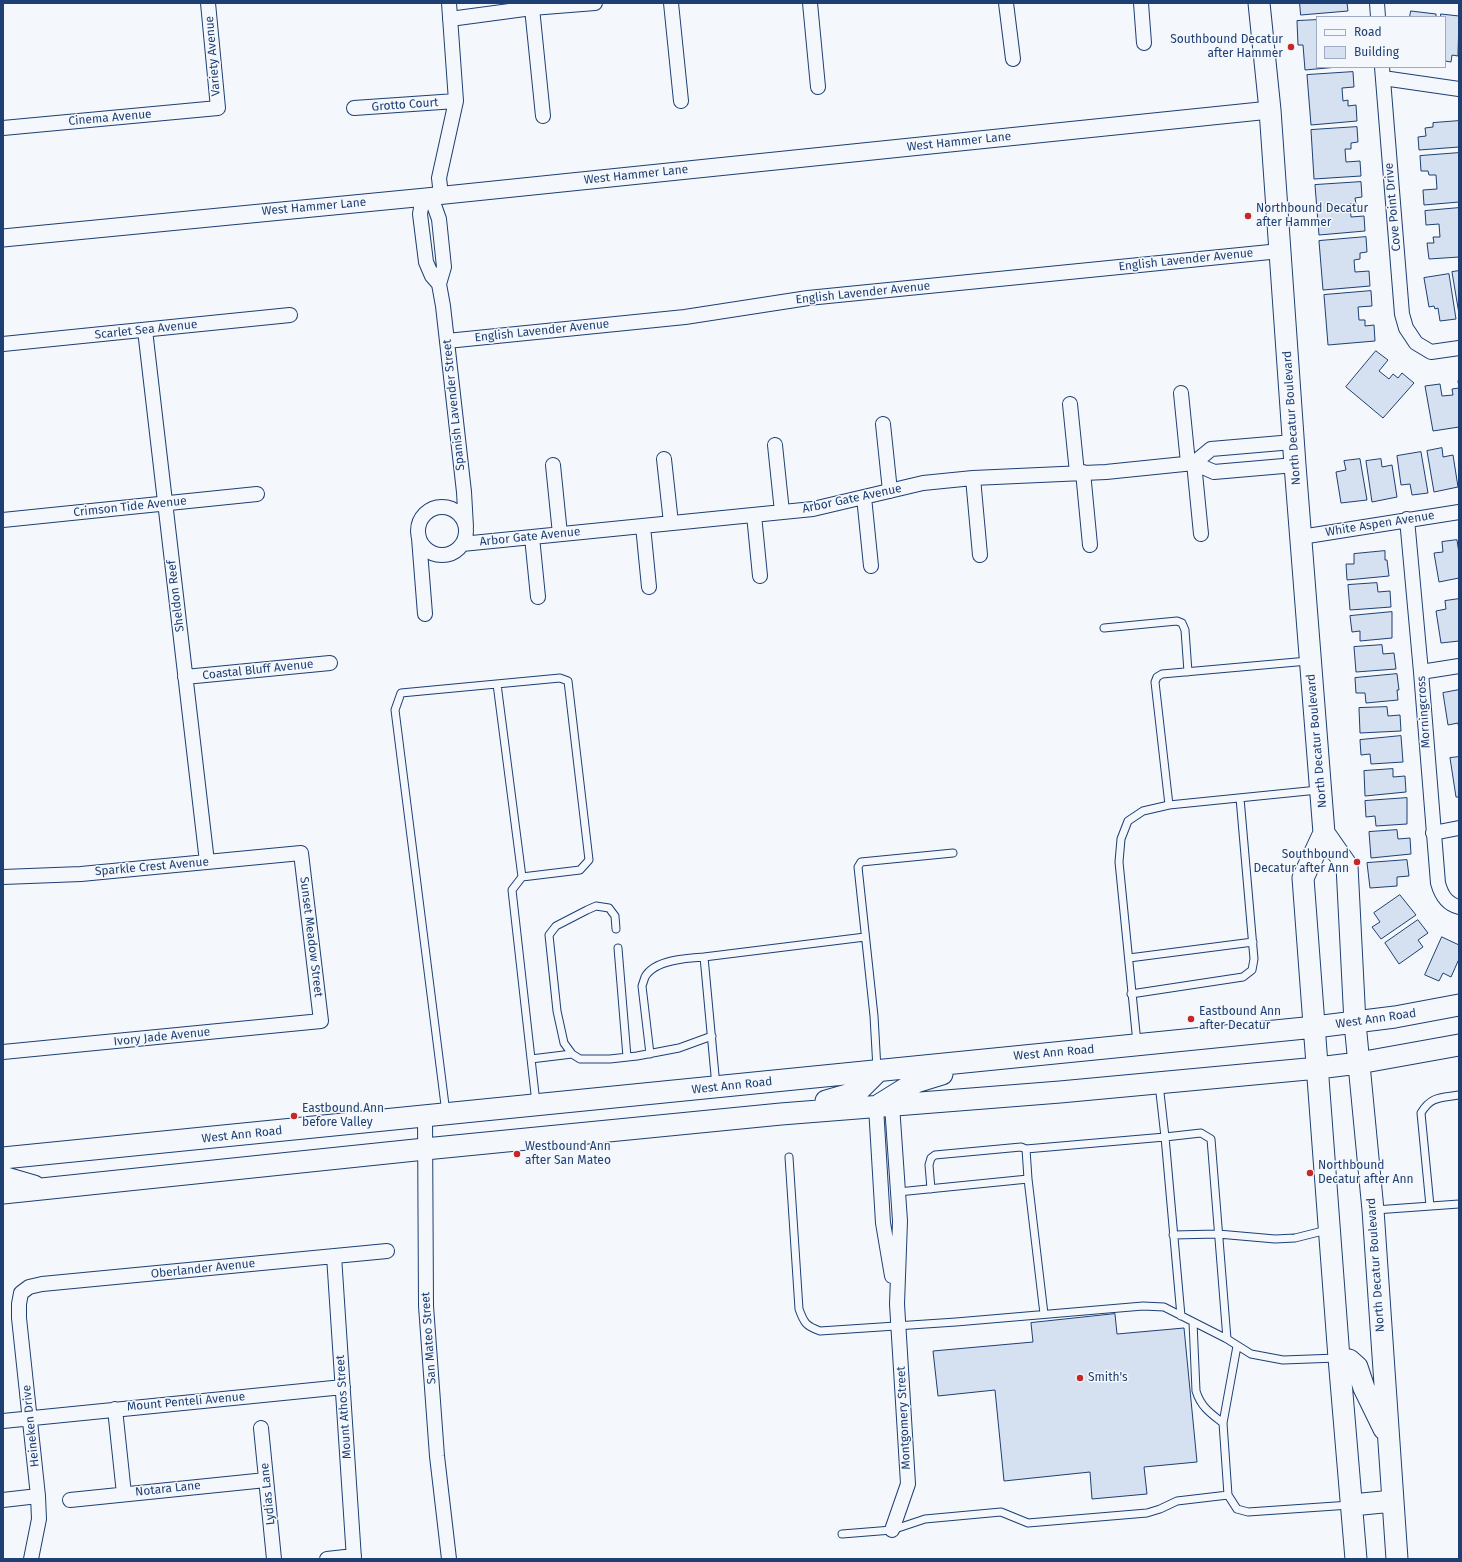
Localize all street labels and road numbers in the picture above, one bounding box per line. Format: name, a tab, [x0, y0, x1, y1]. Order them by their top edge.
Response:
street label: Variety Avenue	[202, 15, 224, 97]
street label: Grotto Court	[371, 95, 439, 115]
street label: Cinema Avenue	[68, 107, 152, 129]
street label: West Hammer Lane	[906, 129, 1012, 155]
street label: West Hammer Lane	[583, 162, 689, 188]
street label: Cove Point Drive	[1382, 162, 1404, 252]
street label: West Hammer Lane	[261, 195, 367, 219]
street label: English Lavender Avenue	[1118, 246, 1254, 274]
street label: English Lavender Avenue	[795, 279, 931, 307]
street label: Scarlet Sea Avenue	[94, 317, 198, 343]
street label: English Lavender Avenue	[474, 317, 610, 345]
street label: Spanish Lavender Street	[440, 339, 468, 471]
street label: North Decatur Boulevard	[1280, 350, 1304, 486]
street label: Arbor Gate Avenue	[801, 481, 903, 517]
street label: Crimson Tide Avenue	[73, 494, 187, 520]
street label: White Aspen Avenue	[1324, 508, 1436, 540]
street label: Arbor Gate Avenue	[479, 525, 581, 549]
street label: Sheldon Reef	[164, 559, 188, 633]
street label: Coastal Bluff Avenue	[202, 657, 314, 683]
street label: North Decatur Boulevard	[1304, 673, 1330, 809]
street label: Morningcross	[1414, 675, 1434, 749]
street label: Sparkle Crest Avenue	[94, 855, 210, 879]
street label: Sunset Meadow Street	[296, 876, 326, 998]
street label: West Ann Road	[1335, 1006, 1417, 1032]
street label: Ivory Jade Avenue	[113, 1025, 211, 1049]
street label: West Ann Road	[1013, 1042, 1095, 1064]
street label: West Ann Road	[691, 1075, 773, 1097]
street label: West Ann Road	[201, 1124, 283, 1146]
street label: North Decatur Boulevard	[1364, 1197, 1388, 1333]
street label: Oberlander Avenue	[150, 1256, 256, 1282]
street label: San Mateo Street	[419, 1291, 439, 1385]
street label: Mount Athos Street	[333, 1354, 355, 1460]
street label: Montgomery Street	[894, 1366, 914, 1470]
street label: Heineken Drive	[20, 1384, 42, 1468]
street label: Mount Penteli Avenue	[126, 1390, 246, 1414]
street label: Lydias Lane	[258, 1462, 278, 1526]
street label: Notara Lane	[134, 1478, 202, 1500]

